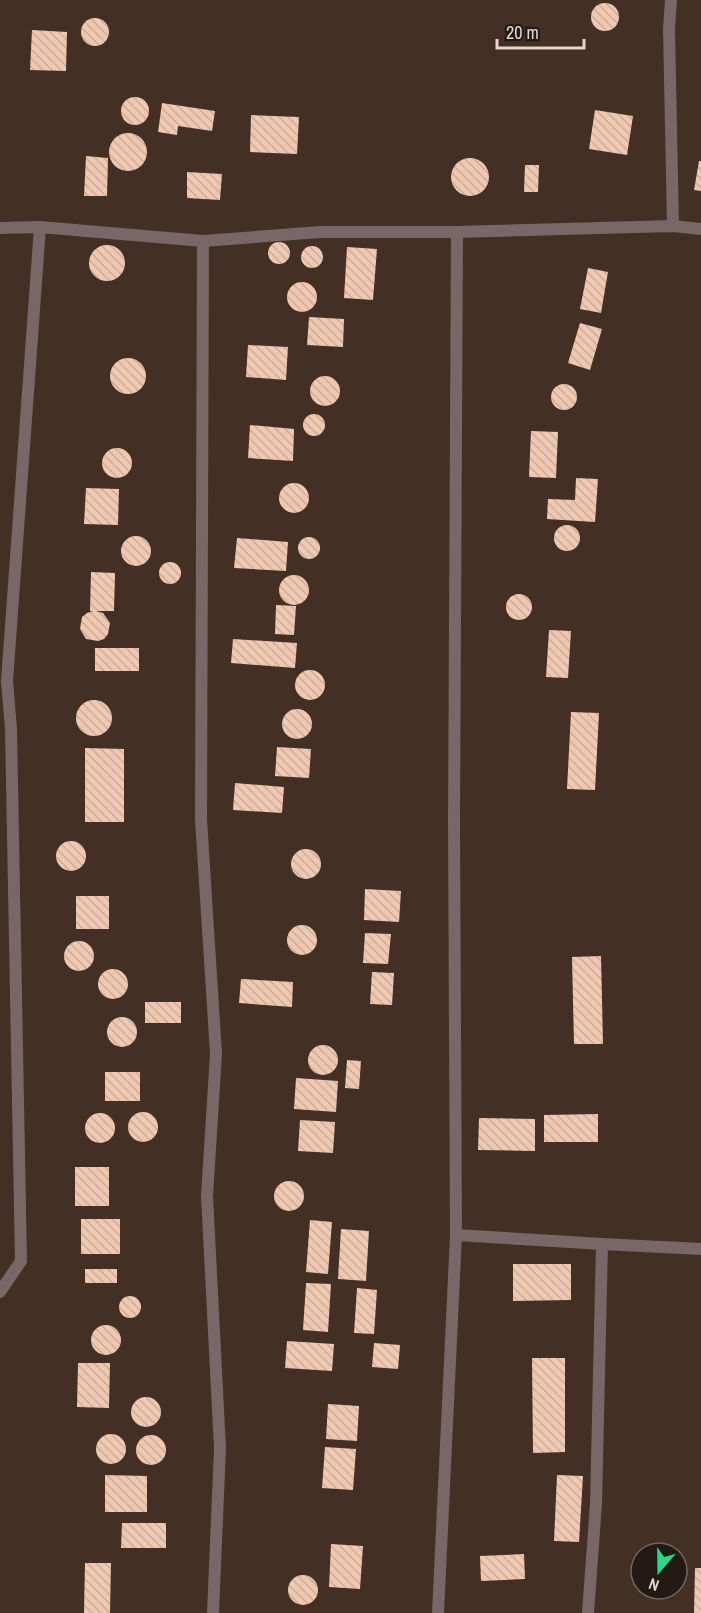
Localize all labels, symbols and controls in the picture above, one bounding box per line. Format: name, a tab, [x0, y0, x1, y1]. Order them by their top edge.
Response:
scale bar	[497, 12, 584, 50]
text: 20 m	[506, 20, 539, 45]
north arrow	[629, 1541, 689, 1601]
text: N	[646, 1573, 662, 1597]

